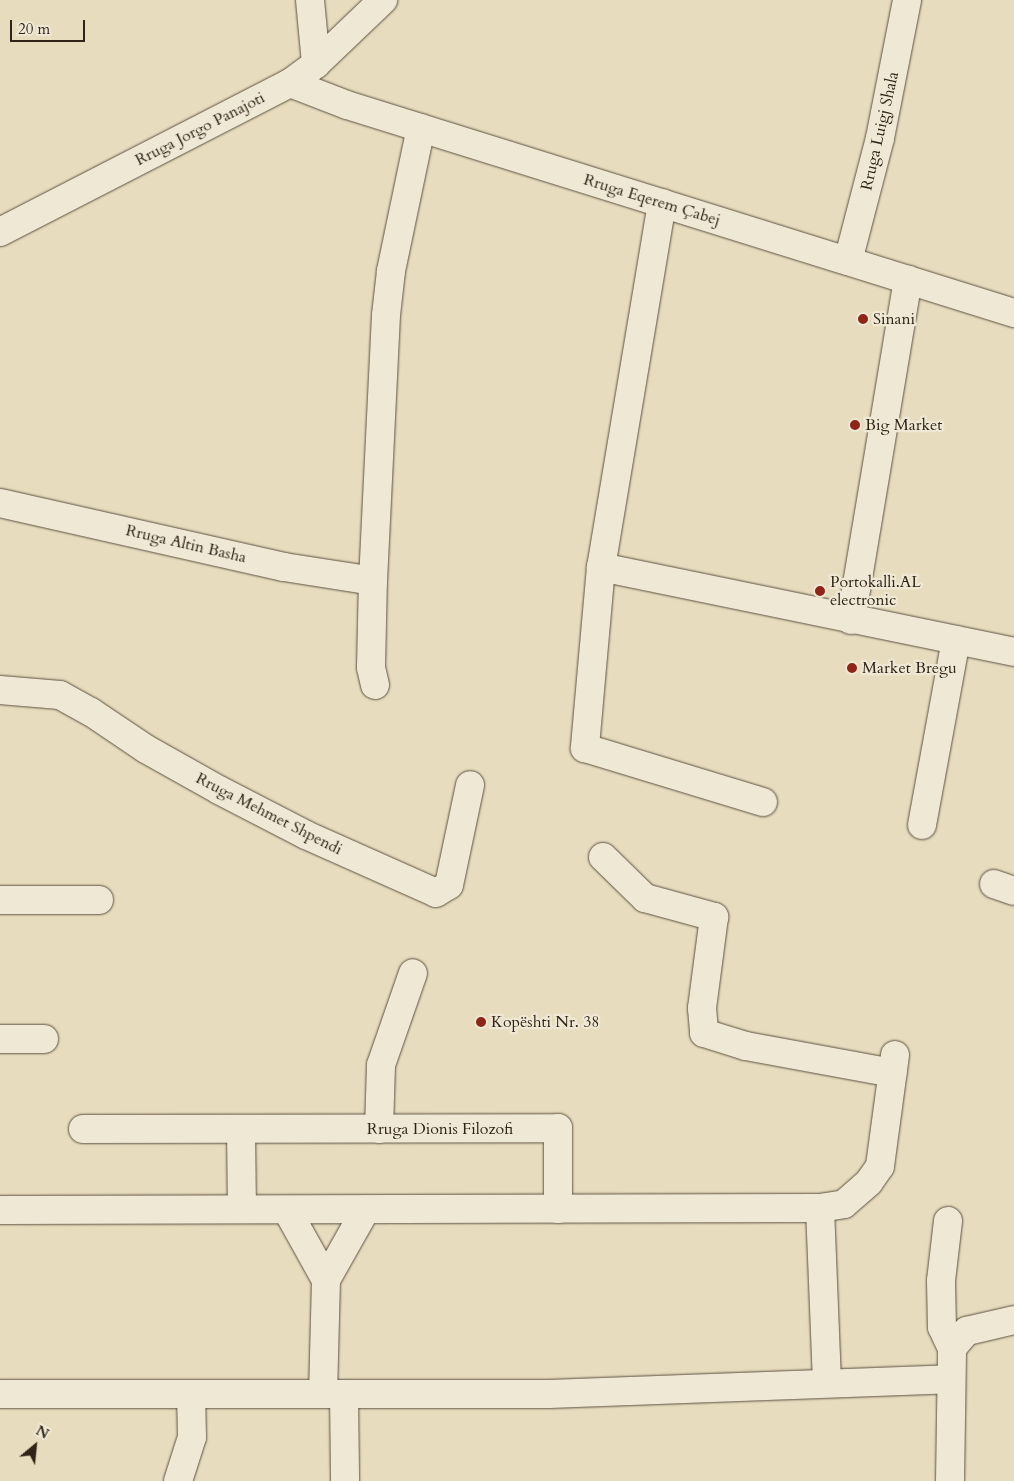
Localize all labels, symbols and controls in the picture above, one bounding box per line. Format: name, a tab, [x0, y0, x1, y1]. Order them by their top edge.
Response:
scale bar	[12, 10, 88, 42]
text: 20 m	[18, 19, 50, 39]
street label: Rruga Luigj Shala	[857, 70, 903, 192]
street label: Rruga Jorgo Panajoti	[132, 88, 268, 170]
street label: Rruga Eqerem Çabej	[581, 170, 723, 230]
place label: Sinani	[873, 309, 915, 329]
marker: Sinani	[857, 313, 869, 325]
place label: Big Market	[865, 415, 942, 435]
marker: Big Market	[849, 419, 861, 431]
street label: Rruga Altin Basha	[124, 521, 248, 567]
place label: Portokalli.AL electronic	[830, 572, 921, 610]
marker: Portokalli.AL electronic	[814, 585, 826, 597]
place label: Market Bregu	[862, 658, 957, 678]
marker: Market Bregu	[846, 662, 858, 674]
street label: Rruga Mehmet Shpendi	[193, 769, 345, 859]
place label: Kopështi Nr. 38	[491, 1012, 600, 1032]
marker: Kopështi Nr. 38	[475, 1016, 487, 1028]
street label: Rruga Dionis Filozofi	[367, 1119, 513, 1139]
north arrow	[10, 1421, 60, 1471]
text: N	[32, 1421, 52, 1444]

